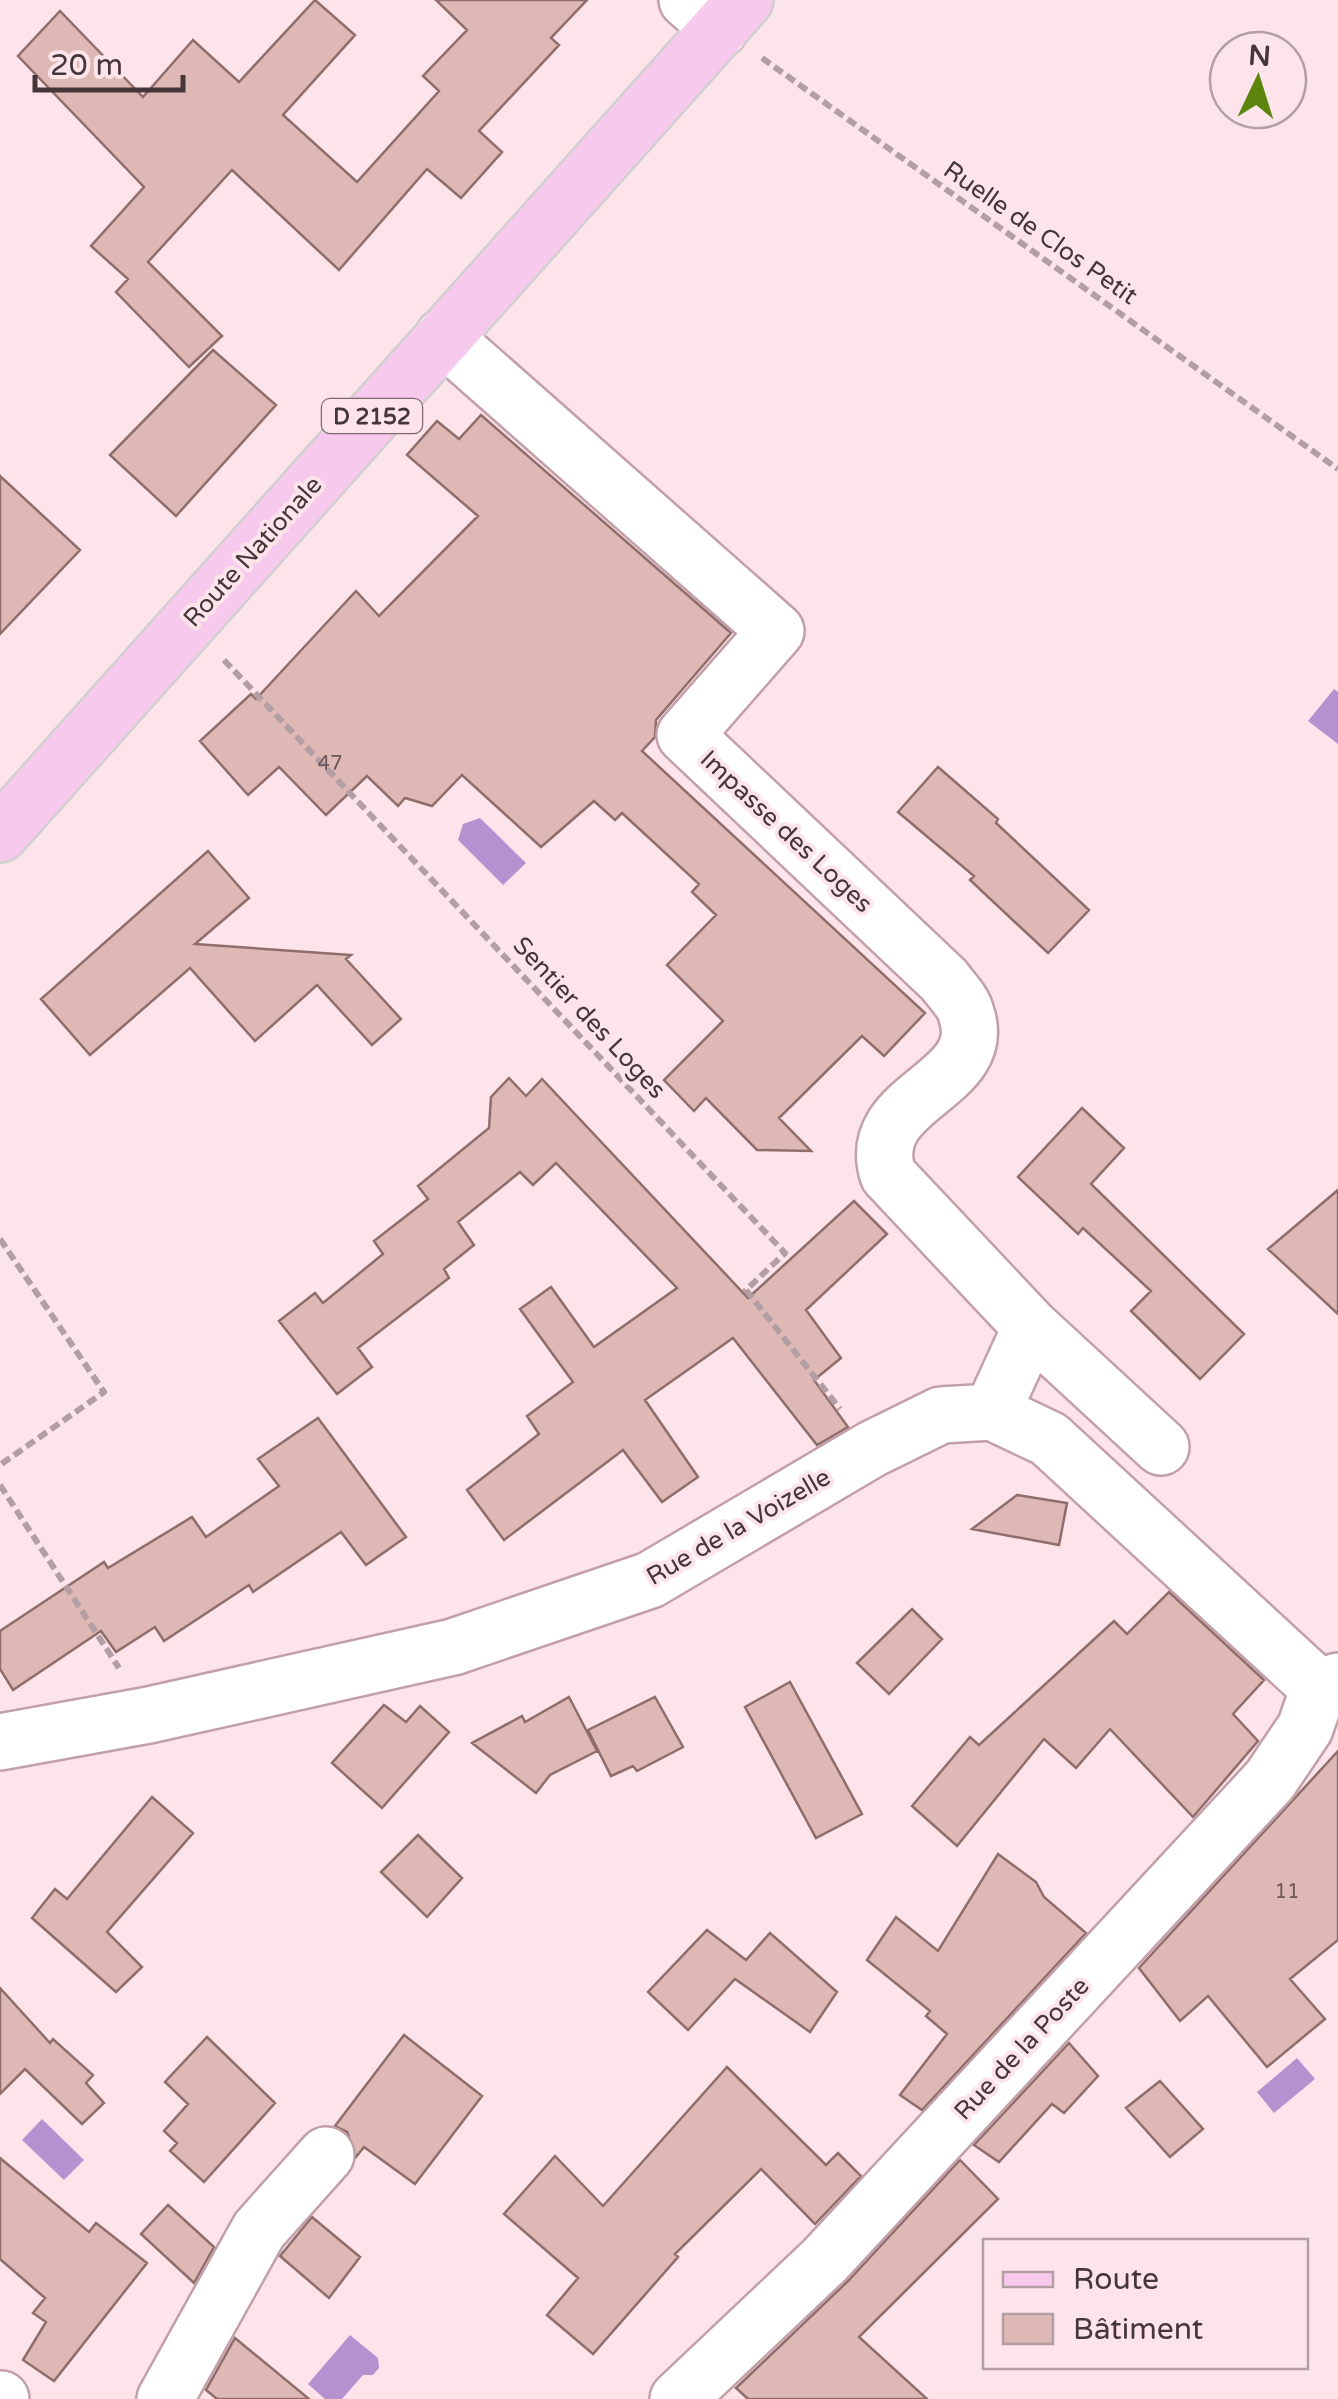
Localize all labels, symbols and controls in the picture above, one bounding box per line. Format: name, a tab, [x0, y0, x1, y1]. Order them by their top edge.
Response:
scale bar	[35, 30, 182, 92]
north arrow	[1208, 30, 1308, 130]
text: N	[1247, 38, 1272, 74]
text: 20 m	[50, 47, 123, 84]
street label: Ruelle de Clos Petit	[938, 155, 1144, 311]
road number: D 2152	[322, 399, 422, 433]
street label: Route Nationale	[177, 470, 328, 633]
street label: Impasse des Loges	[694, 744, 879, 919]
house number: 47	[317, 752, 343, 776]
street label: Sentier des Loges	[507, 930, 672, 1105]
street label: Rue de la Voizelle	[641, 1462, 836, 1592]
house number: 11	[1274, 1880, 1300, 1904]
street label: Rue de la Poste	[948, 1971, 1095, 2126]
legend	[983, 2239, 1308, 2369]
text: Route	[1073, 2261, 1159, 2298]
text: Bâtiment	[1073, 2311, 1203, 2348]

